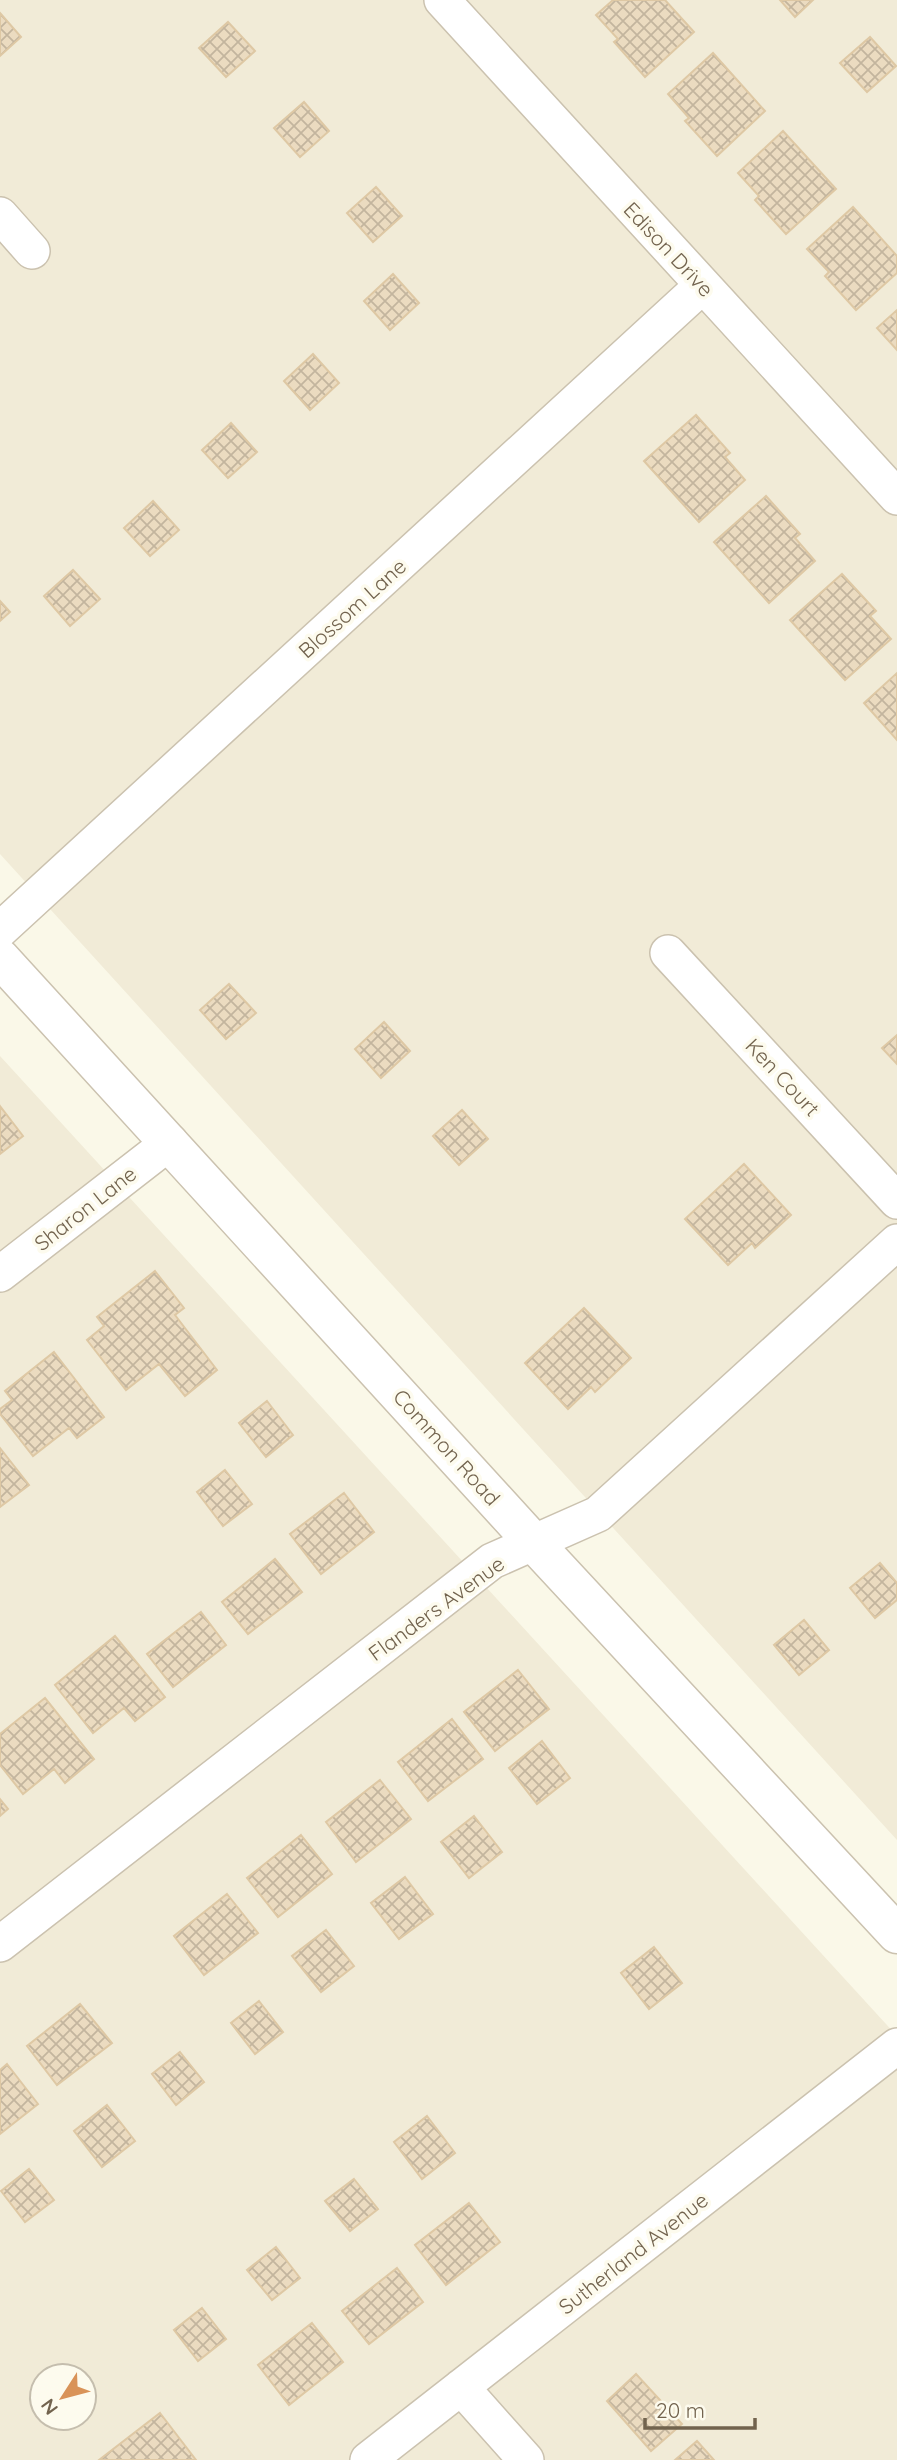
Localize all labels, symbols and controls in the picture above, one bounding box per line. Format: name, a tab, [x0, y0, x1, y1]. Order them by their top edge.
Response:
street label: Edison Drive	[619, 196, 719, 302]
street label: Blossom Lane	[293, 553, 411, 663]
street label: Ken Court	[740, 1033, 826, 1121]
street label: Sharon Lane	[29, 1160, 141, 1256]
street label: Common Road	[388, 1384, 506, 1510]
street label: Flanders Avenue	[363, 1550, 509, 1666]
street label: Sutherland Avenue	[553, 2187, 713, 2319]
north arrow	[28, 2362, 98, 2432]
scale bar	[645, 2386, 755, 2430]
text: N	[35, 2394, 63, 2420]
text: 20 m	[656, 2397, 705, 2423]

